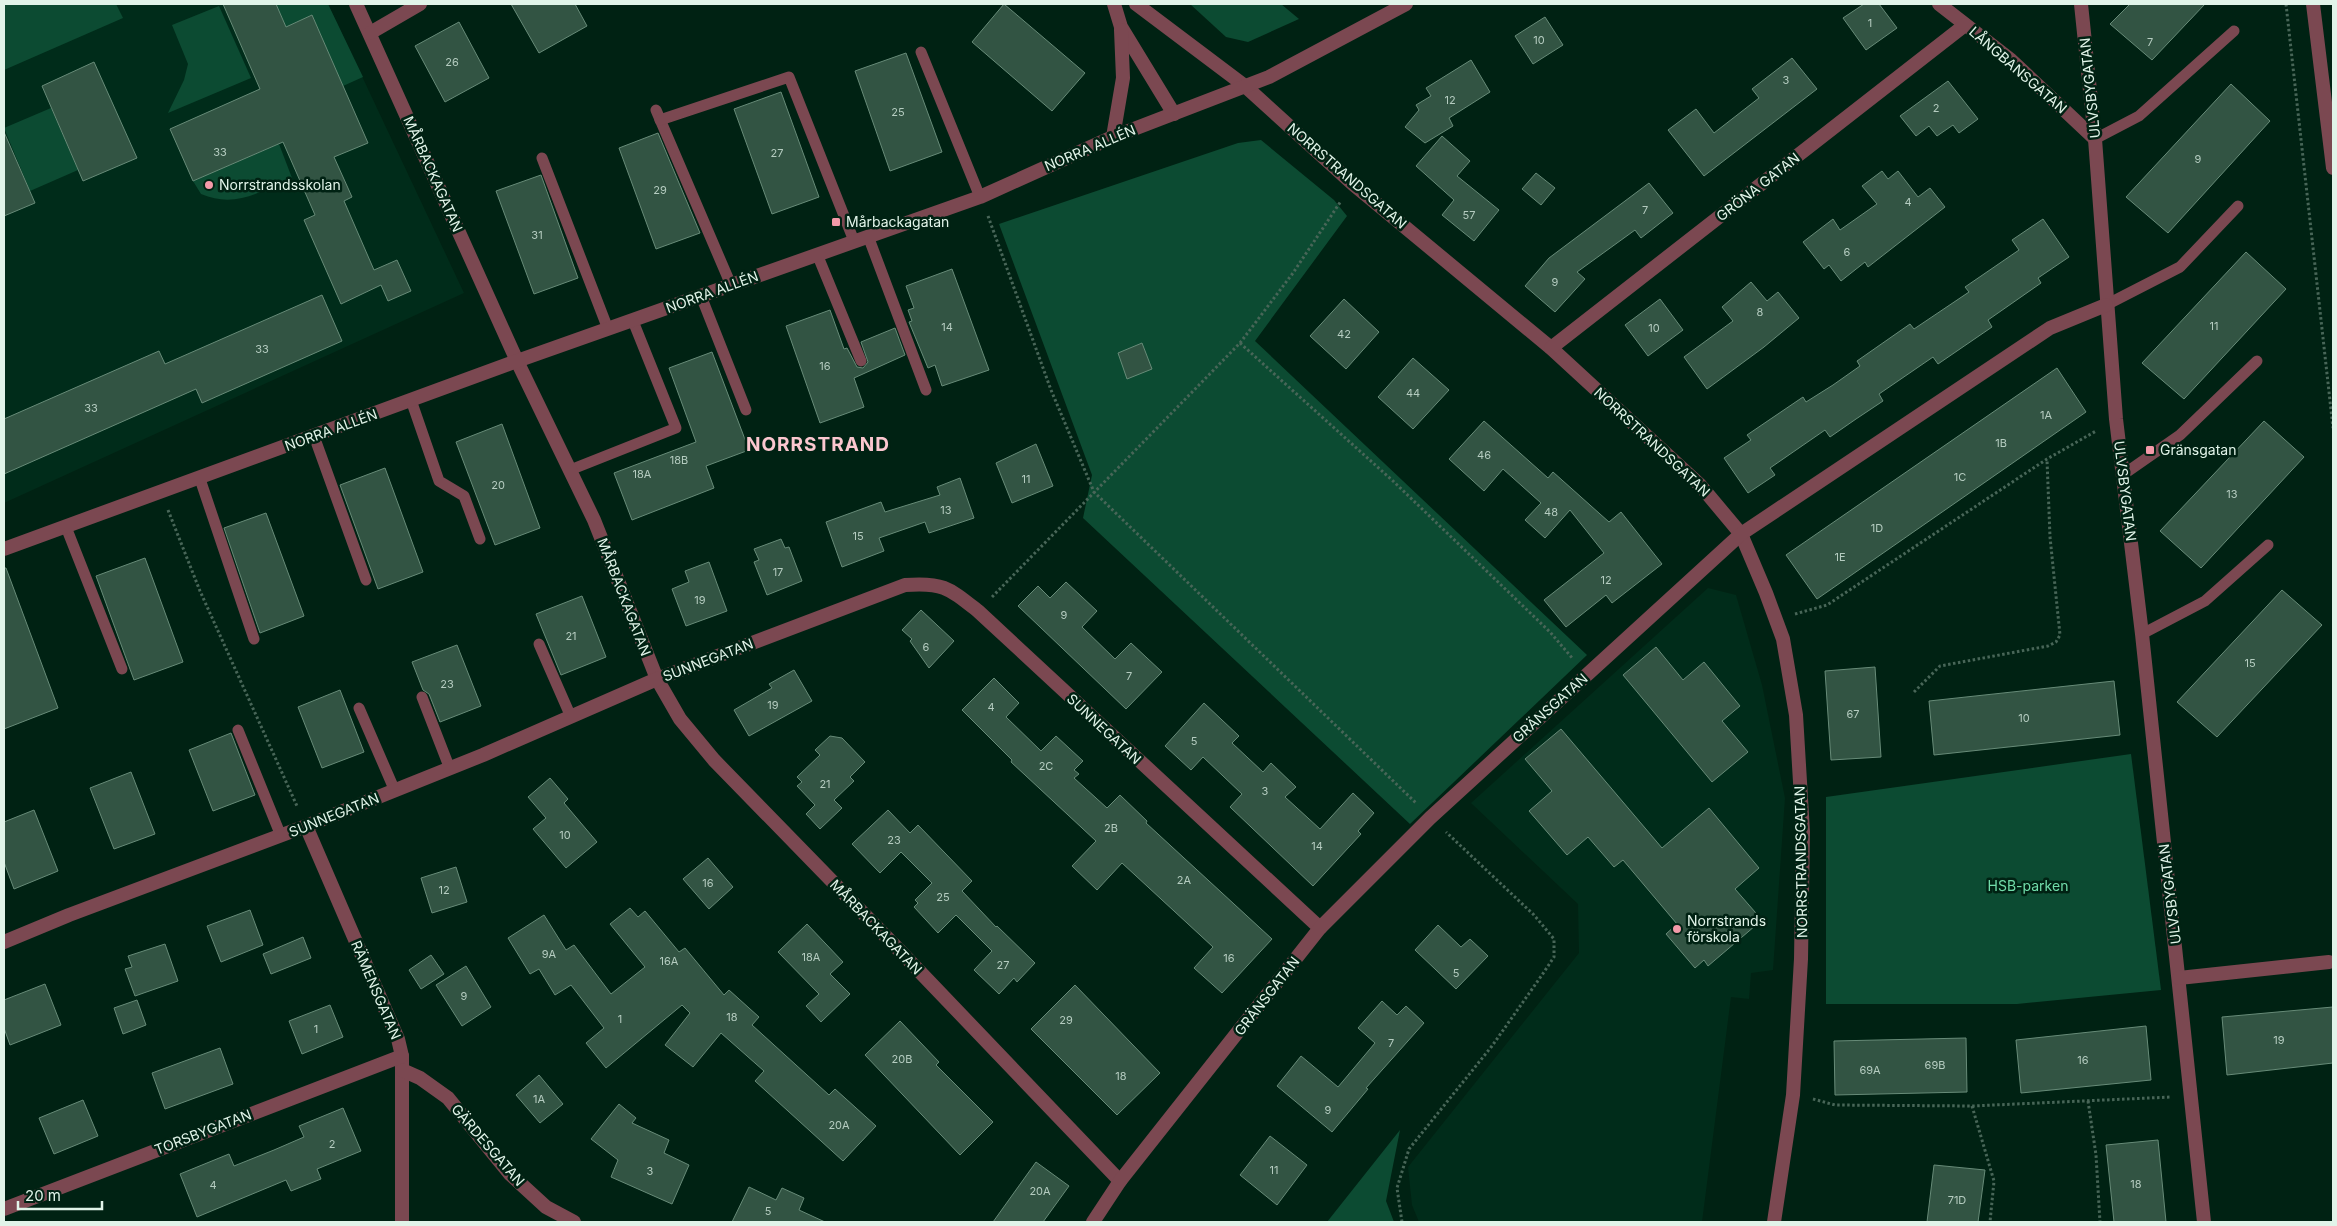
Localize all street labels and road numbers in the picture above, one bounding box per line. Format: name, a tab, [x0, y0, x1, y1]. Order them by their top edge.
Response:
street label: LÅNGBANSGATAN	[1966, 22, 2071, 117]
street label: ULVSBYGATAN	[2076, 37, 2103, 139]
street label: MÅRBACKAGATAN	[400, 113, 468, 234]
street label: NORRSTRANDSGATAN	[1284, 119, 1410, 232]
street label: NORRA ALLÉN	[1042, 121, 1138, 174]
street label: GRÖNA GATAN	[1713, 149, 1803, 224]
street label: NORRA ALLÉN	[663, 267, 760, 316]
street label: NORRSTRANDSGATAN	[1591, 384, 1714, 500]
street label: NORRA ALLÉN	[282, 405, 379, 454]
street label: ULVSBYGATAN	[2111, 440, 2140, 542]
street label: MÅRBACKAGATAN	[594, 535, 656, 658]
street label: SUNNEGATAN	[660, 634, 755, 685]
street label: GRÄNSGATAN	[1509, 669, 1591, 746]
street label: SUNNEGATAN	[1064, 690, 1145, 767]
street label: NORRSTRANDSGATAN	[1791, 786, 1810, 938]
street label: SUNNEGATAN	[286, 789, 381, 840]
street label: ULVSBYGATAN	[2155, 843, 2184, 945]
street label: MÅRBACKAGATAN	[827, 875, 927, 978]
street label: RÄMENSGATAN	[348, 938, 405, 1042]
street label: GRÄNSGATAN	[1231, 953, 1303, 1038]
street label: GÄRDESGATAN	[448, 1100, 529, 1189]
street label: TORSBYGATAN	[152, 1105, 254, 1158]

